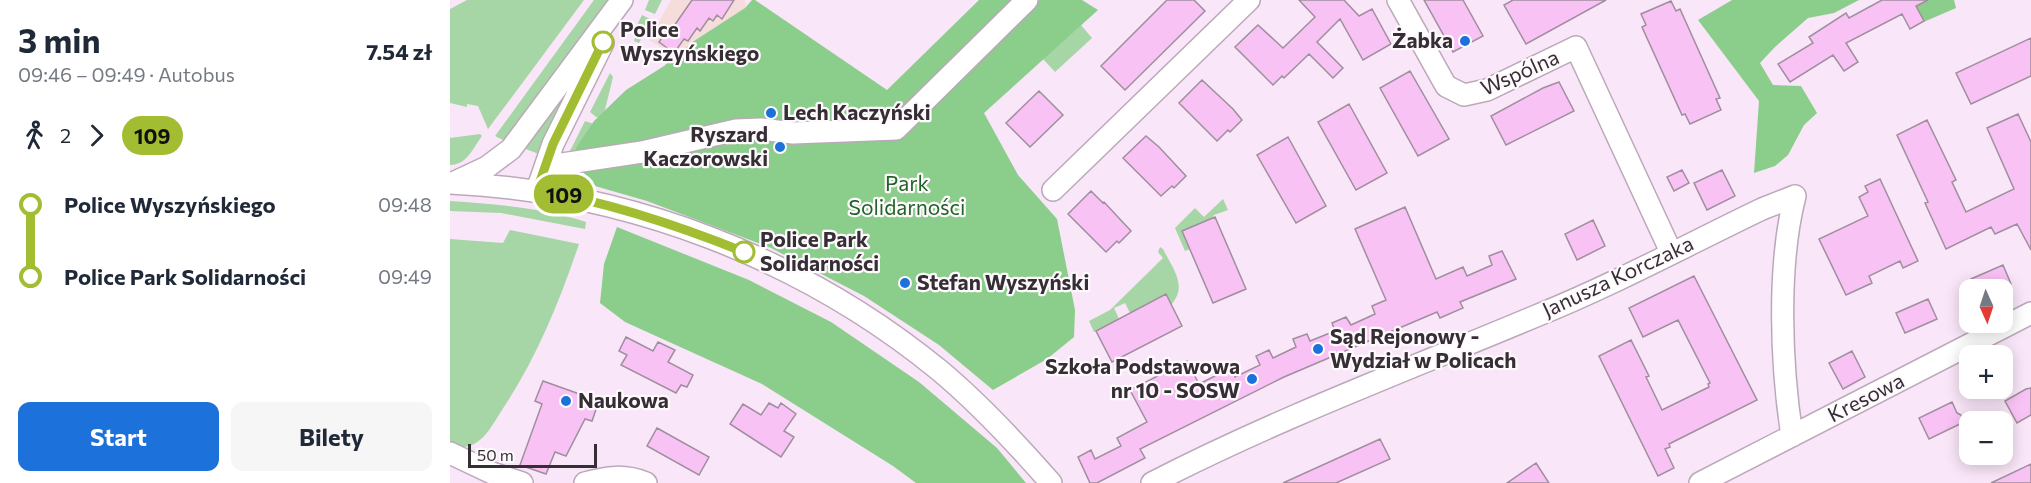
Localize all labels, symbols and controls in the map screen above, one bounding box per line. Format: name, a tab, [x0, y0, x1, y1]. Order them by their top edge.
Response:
place label: Police Wyszyńskiego	[620, 16, 759, 65]
text: 3 min	[18, 19, 101, 60]
place label: Żabka	[1392, 27, 1453, 52]
marker: Police Wyszyńskiego	[592, 31, 614, 53]
marker: Żabka	[1458, 34, 1472, 48]
text: 7.54 zł	[366, 38, 432, 65]
street label: Wspólna	[1476, 43, 1562, 100]
text: 09:46 – 09:49 · Autobus	[18, 62, 235, 86]
place label: Lech Kaczyński	[783, 99, 931, 124]
marker: Lech Kaczyński	[764, 106, 778, 120]
icon: walk	[18, 119, 51, 152]
icon: forward	[80, 119, 113, 152]
place label: Ryszard Kaczorowski	[643, 121, 768, 170]
text: 2	[60, 123, 71, 147]
text: 109	[134, 123, 171, 148]
marker: Ryszard Kaczorowski	[773, 140, 787, 154]
park label: Park Solidarności	[849, 170, 965, 219]
line badge: 109	[530, 174, 598, 214]
text: 109	[546, 182, 582, 207]
text: Police Wyszyńskiego	[64, 191, 276, 218]
text: 09:48	[378, 192, 432, 216]
place label: Police Park Solidarności	[760, 226, 879, 275]
street label: Janusza Korczaka	[1538, 230, 1697, 322]
marker: Police Park Solidarności	[733, 241, 755, 263]
text: Police Park Solidarności	[64, 263, 306, 290]
text: 09:49	[378, 264, 432, 288]
place label: Stefan Wyszyński	[917, 269, 1089, 294]
marker: Stefan Wyszyński	[898, 276, 912, 290]
north arrow	[1959, 279, 2013, 333]
map controls	[1959, 279, 2013, 465]
place label: Sąd Rejonowy - Wydział w Policach	[1330, 323, 1516, 372]
marker: Sąd Rejonowy - Wydział w Policach	[1311, 342, 1325, 356]
button: +	[1959, 345, 2013, 399]
place label: Szkoła Podstawowa nr 10 - SOSW	[1045, 353, 1240, 402]
street label: Kresowa	[1823, 367, 1908, 427]
marker: Szkoła Podstawowa nr 10 - SOSW	[1245, 372, 1259, 386]
place label: Naukowa	[578, 387, 669, 412]
marker: Naukowa	[559, 394, 573, 408]
button: Start	[18, 402, 219, 471]
button: Bilety	[231, 402, 432, 471]
button: −	[1959, 411, 2013, 465]
scale bar	[468, 441, 597, 468]
text: 50 m	[477, 445, 514, 464]

